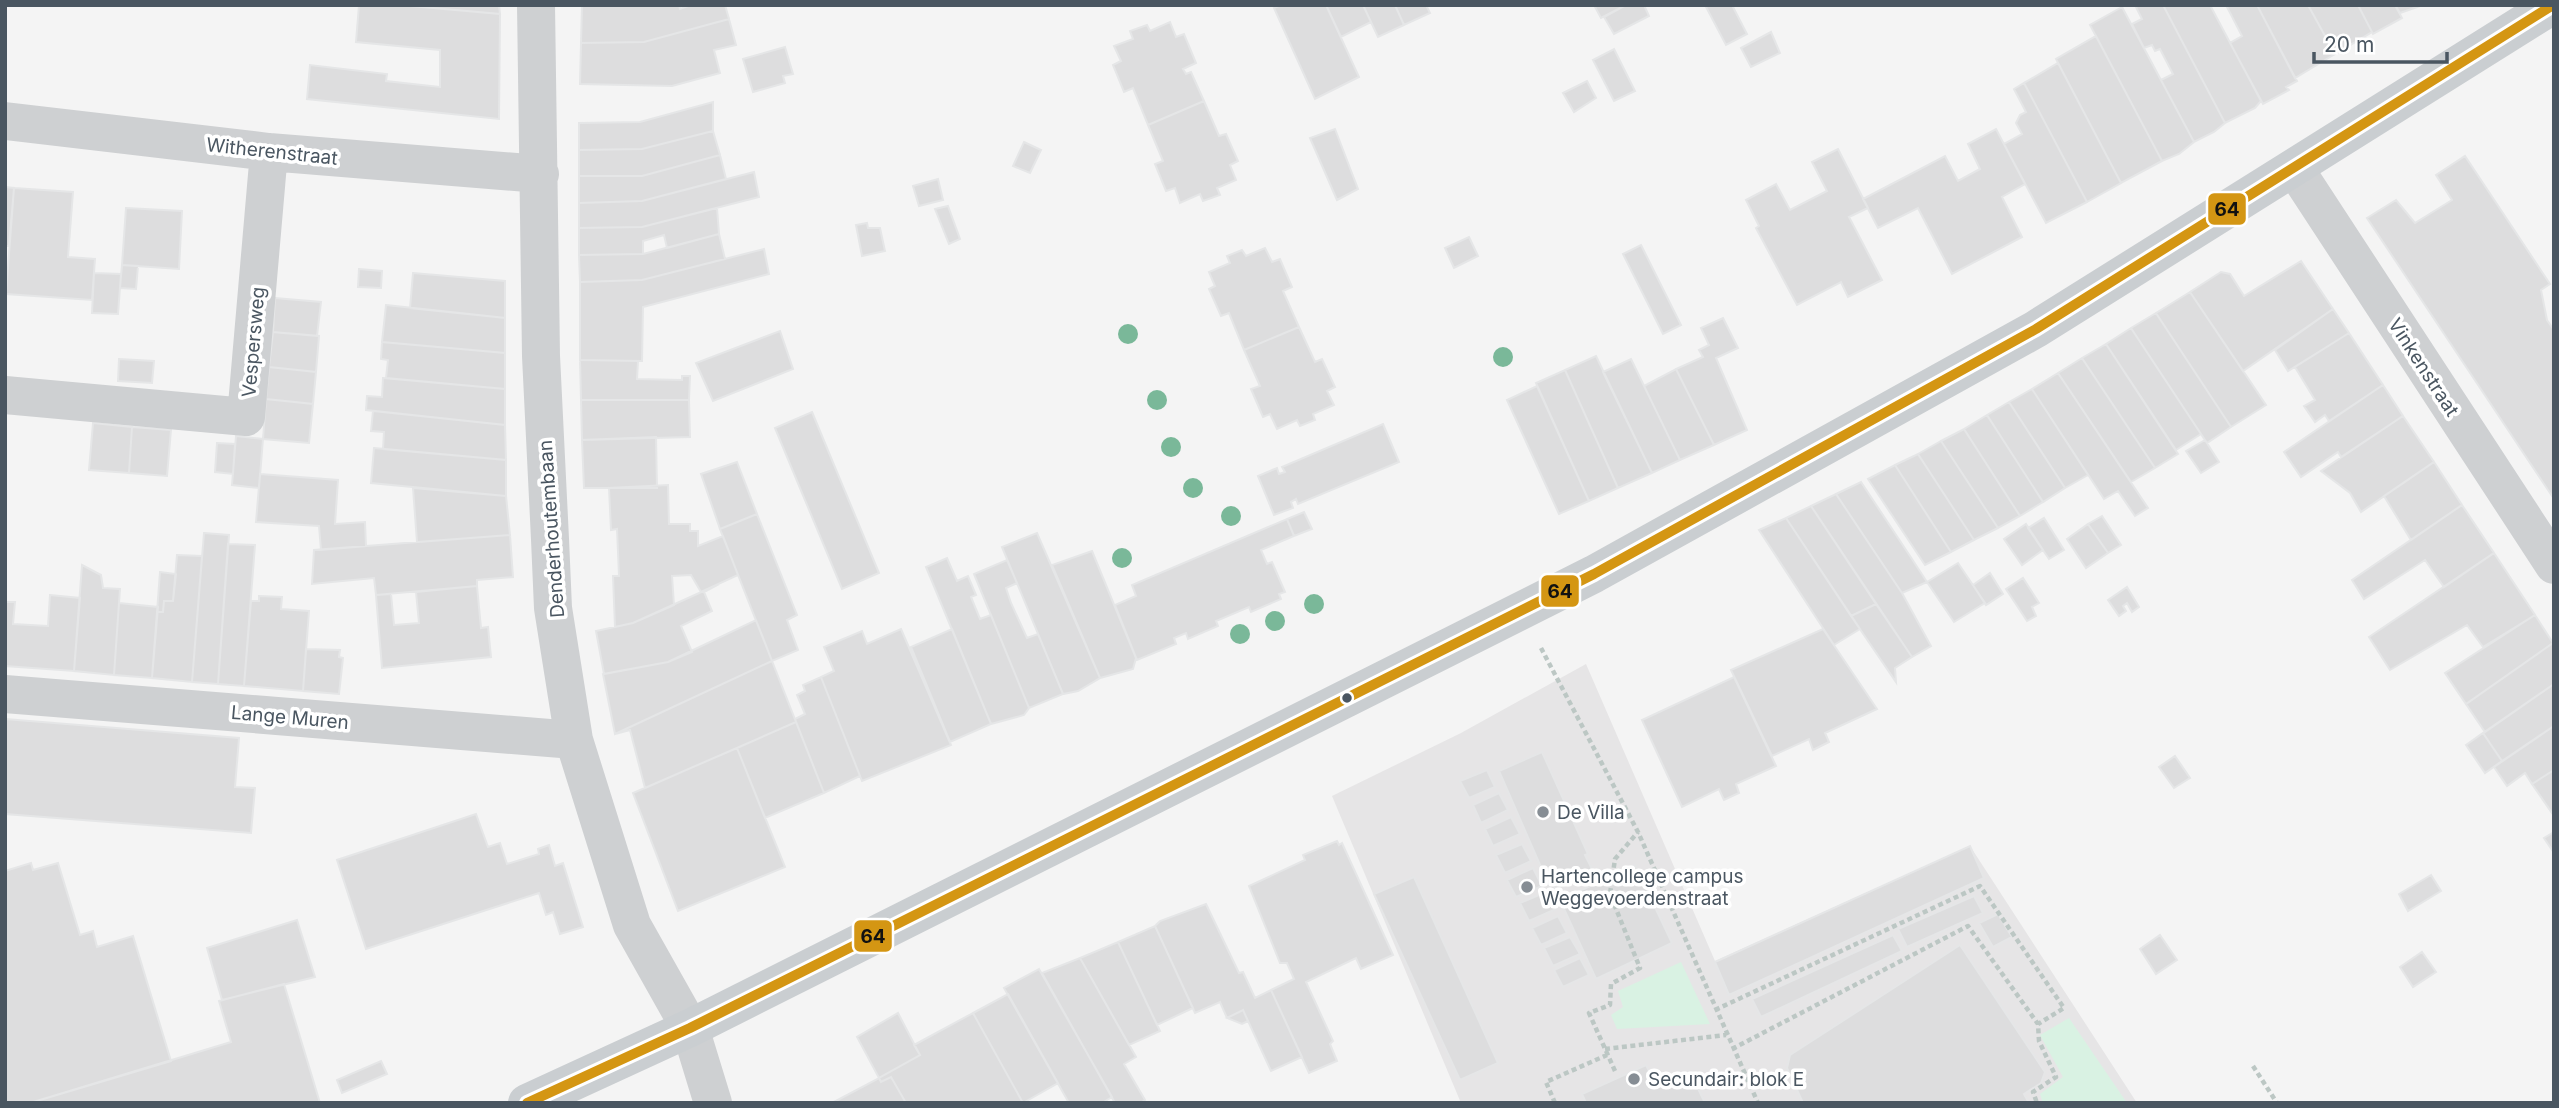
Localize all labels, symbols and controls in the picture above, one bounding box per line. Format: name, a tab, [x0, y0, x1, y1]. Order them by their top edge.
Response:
scale bar	[2314, 21, 2447, 65]
text: 20 m	[2324, 32, 2374, 57]
street label: Witherenstraat	[205, 133, 339, 170]
line badge: 64	[2207, 192, 2247, 226]
text: 64	[2214, 198, 2240, 221]
street label: Vespersweg	[237, 286, 270, 398]
street label: Vinkenstraat	[2383, 314, 2464, 421]
street label: Denderhoutembaan	[534, 439, 569, 619]
line badge: 64	[1540, 574, 1580, 608]
text: 64	[1547, 580, 1573, 603]
unlabelled marker	[1340, 691, 1354, 705]
street label: Lange Muren	[230, 701, 350, 734]
place label: De Villa	[1557, 801, 1625, 824]
marker: De Villa	[1535, 804, 1551, 820]
place label: Hartencollege campus Weggevoerdenstraat	[1541, 865, 1743, 910]
marker: Hartencollege campus Weggevoerdenstraat	[1519, 879, 1535, 895]
line badge: 64	[853, 919, 893, 953]
text: 64	[860, 925, 886, 948]
place label: Secundair: blok E	[1648, 1068, 1804, 1091]
marker: Secundair: blok E	[1626, 1071, 1642, 1087]

